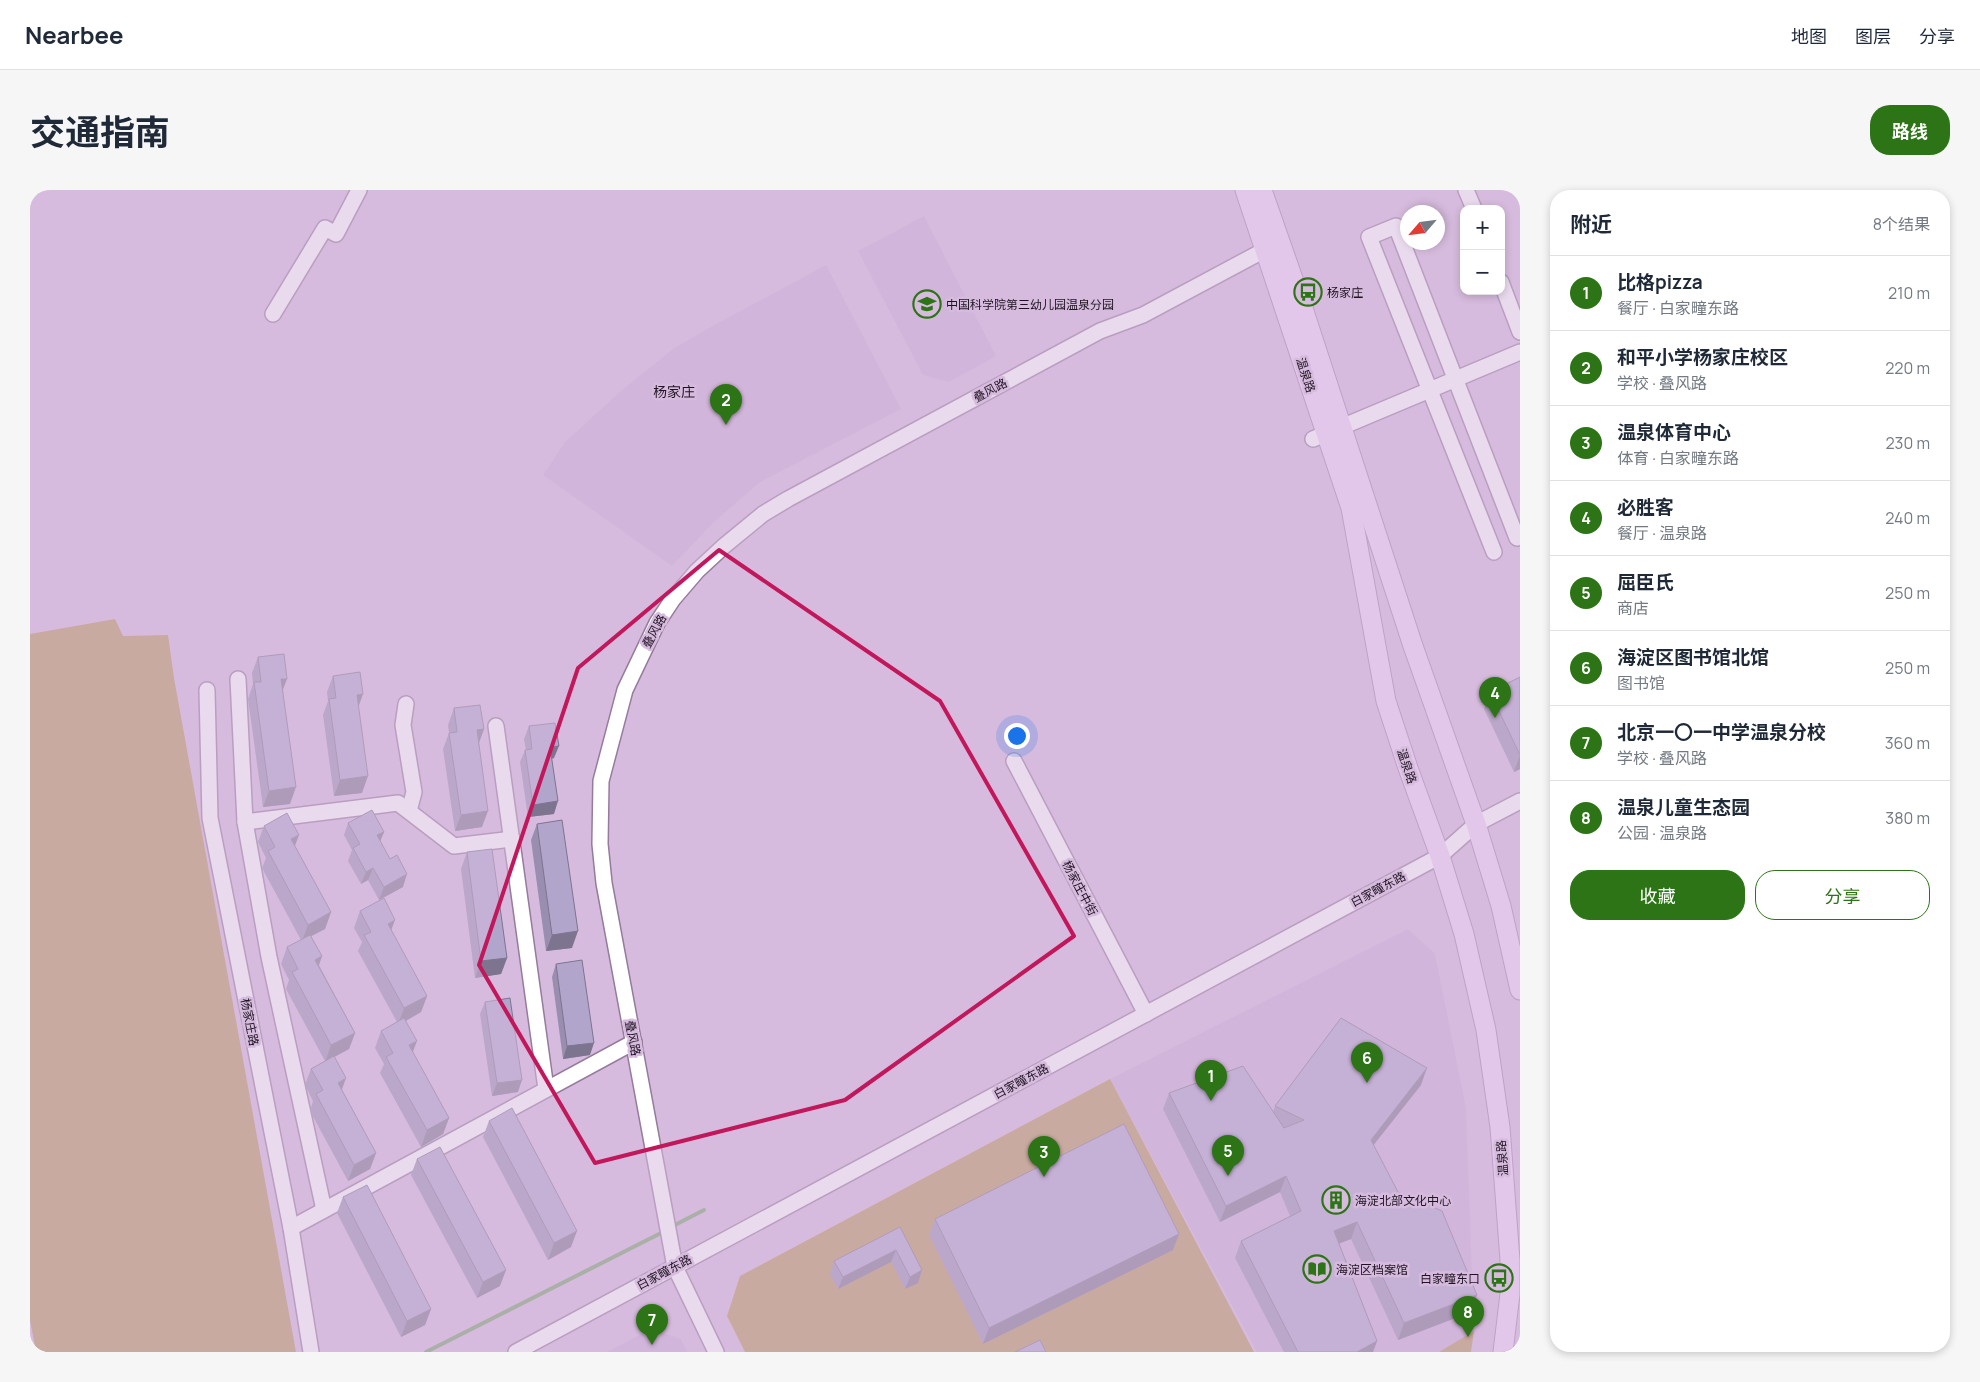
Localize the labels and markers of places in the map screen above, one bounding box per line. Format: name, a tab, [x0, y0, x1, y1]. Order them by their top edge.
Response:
bus stop icon: 杨家庄	[1293, 277, 1323, 307]
place label: 杨家庄	[1327, 284, 1363, 301]
school or university icon: 中国科学院第三幼儿园温泉分园	[912, 289, 942, 319]
place label: 中国科学院第三幼儿园温泉分园	[946, 296, 1114, 313]
pin: 2	[710, 384, 742, 425]
pin: 4	[1479, 677, 1511, 718]
pin: 6	[1351, 1042, 1383, 1083]
pin: 1	[1195, 1060, 1227, 1101]
pin: 5	[1212, 1135, 1244, 1176]
pin: 3	[1028, 1136, 1060, 1177]
building icon: 海淀北部文化中心	[1321, 1185, 1351, 1215]
place label: 海淀北部文化中心	[1355, 1192, 1451, 1209]
library icon: 海淀区档案馆	[1302, 1254, 1332, 1284]
place label: 海淀区档案馆	[1336, 1261, 1408, 1278]
bus stop icon: 白家疃东口	[1484, 1263, 1514, 1293]
place label: 白家疃东口	[1420, 1270, 1480, 1287]
pin: 8	[1452, 1296, 1484, 1337]
pin: 7	[636, 1304, 668, 1345]

